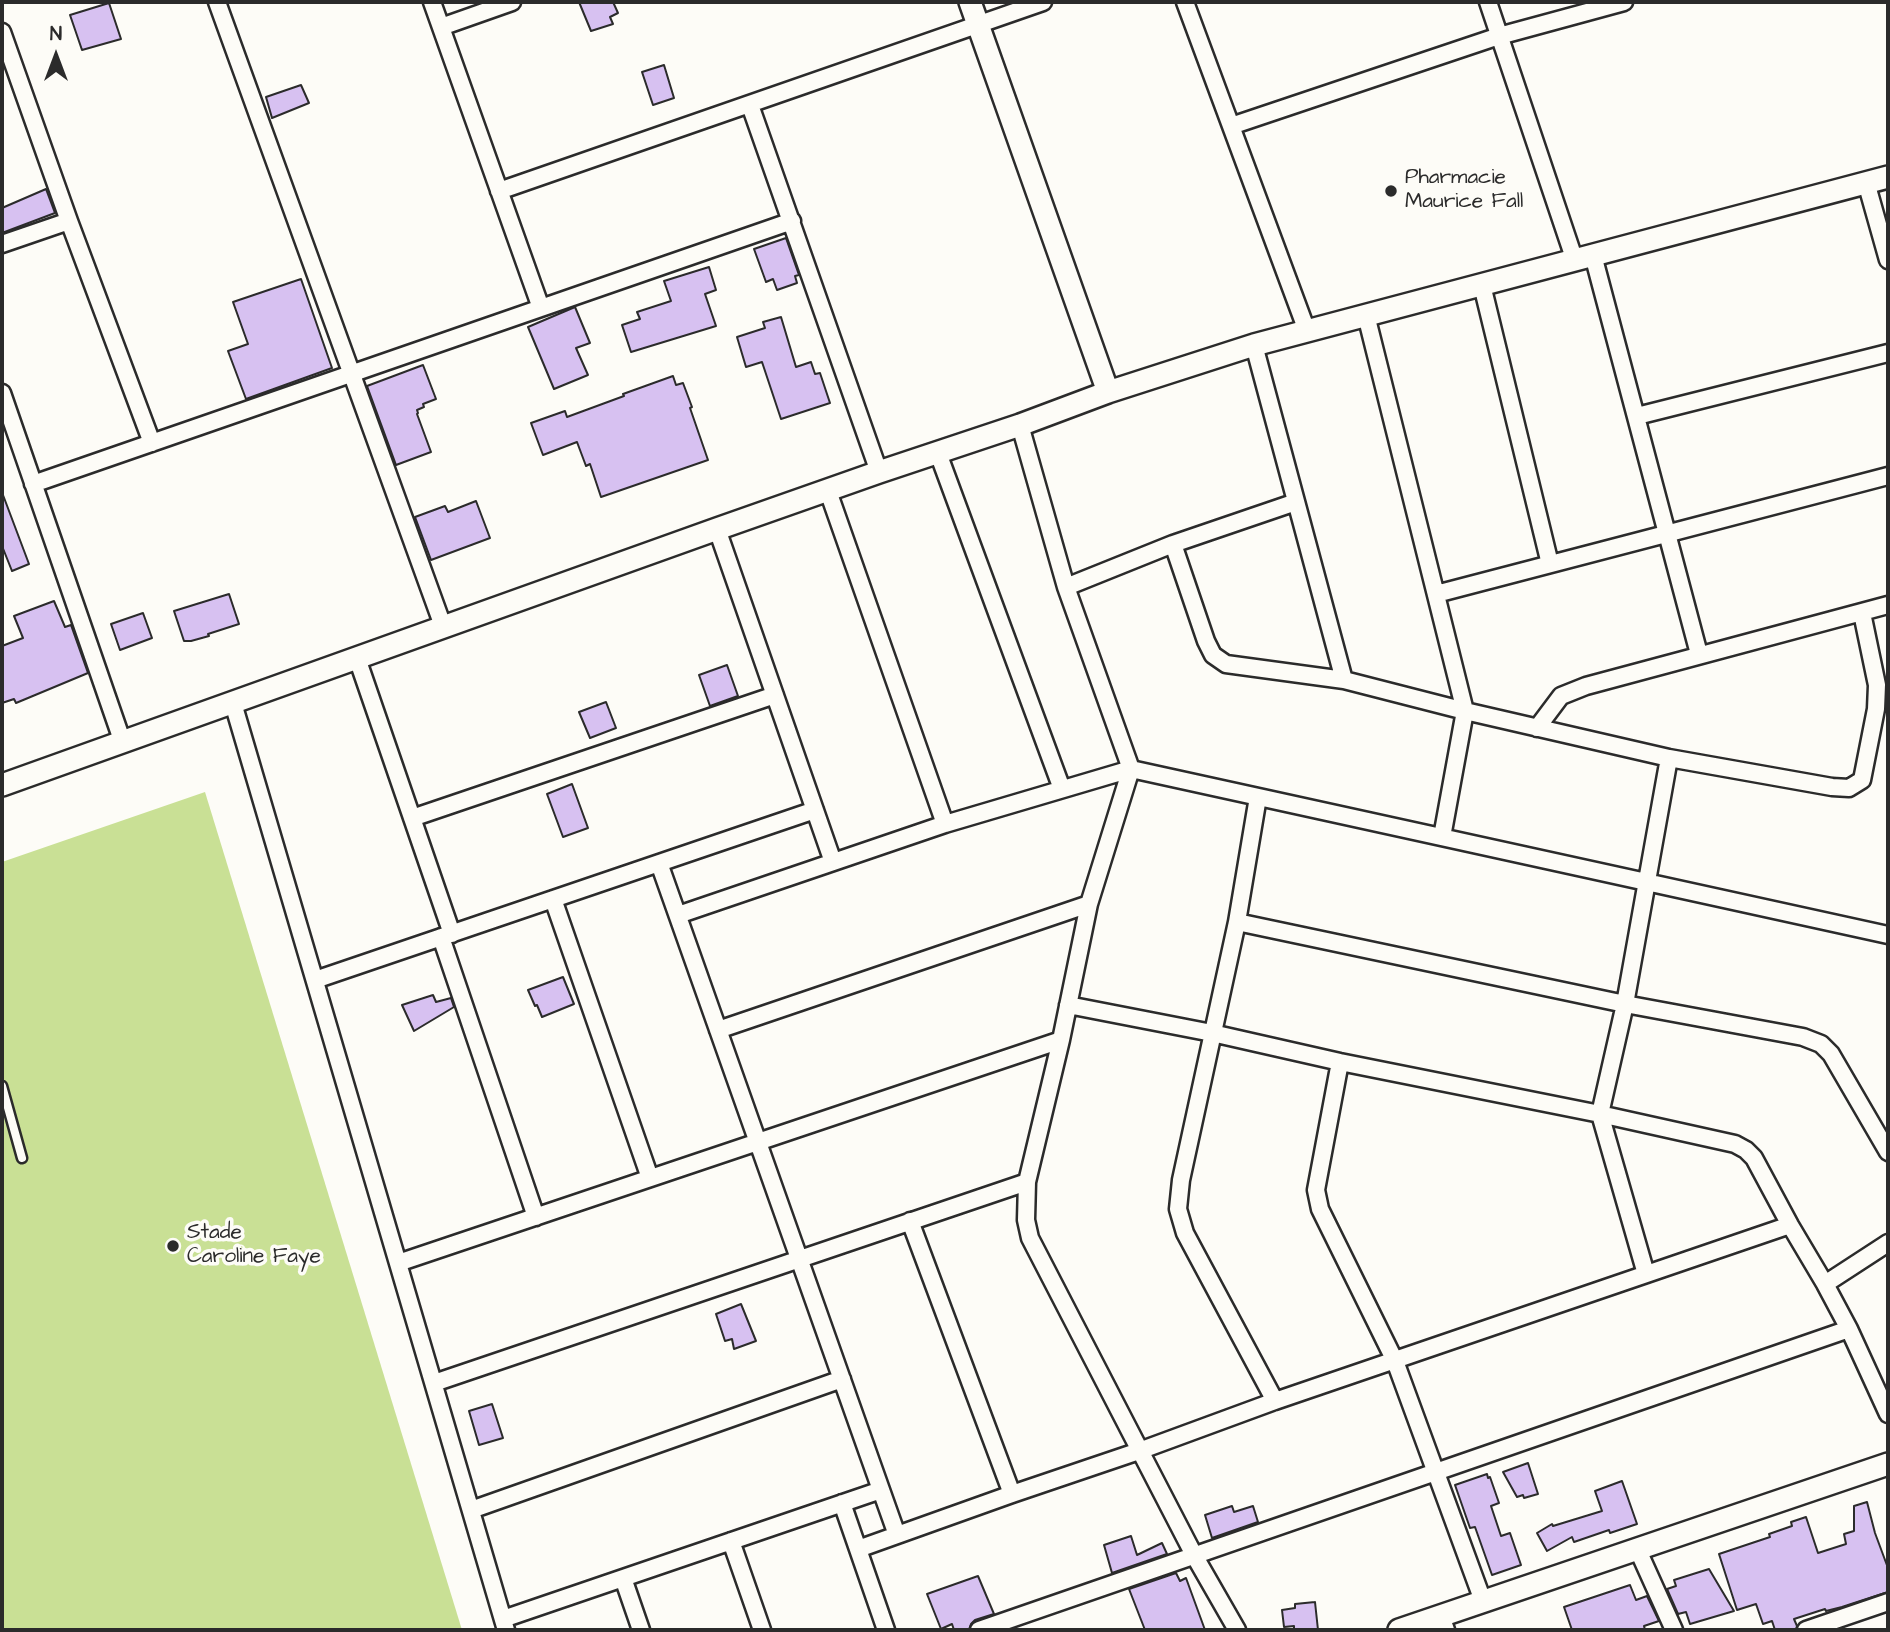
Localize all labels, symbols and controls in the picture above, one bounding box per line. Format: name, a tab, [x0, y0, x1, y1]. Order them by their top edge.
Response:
north arrow	[21, 21, 91, 91]
text: N	[50, 21, 62, 48]
place label: Pharmacie Maurice Fall	[1405, 166, 1523, 216]
marker: Pharmacie Maurice Fall	[1383, 183, 1399, 199]
place label: Stade Caroline Faye	[187, 1221, 321, 1271]
marker: Stade Caroline Faye	[165, 1238, 181, 1254]

